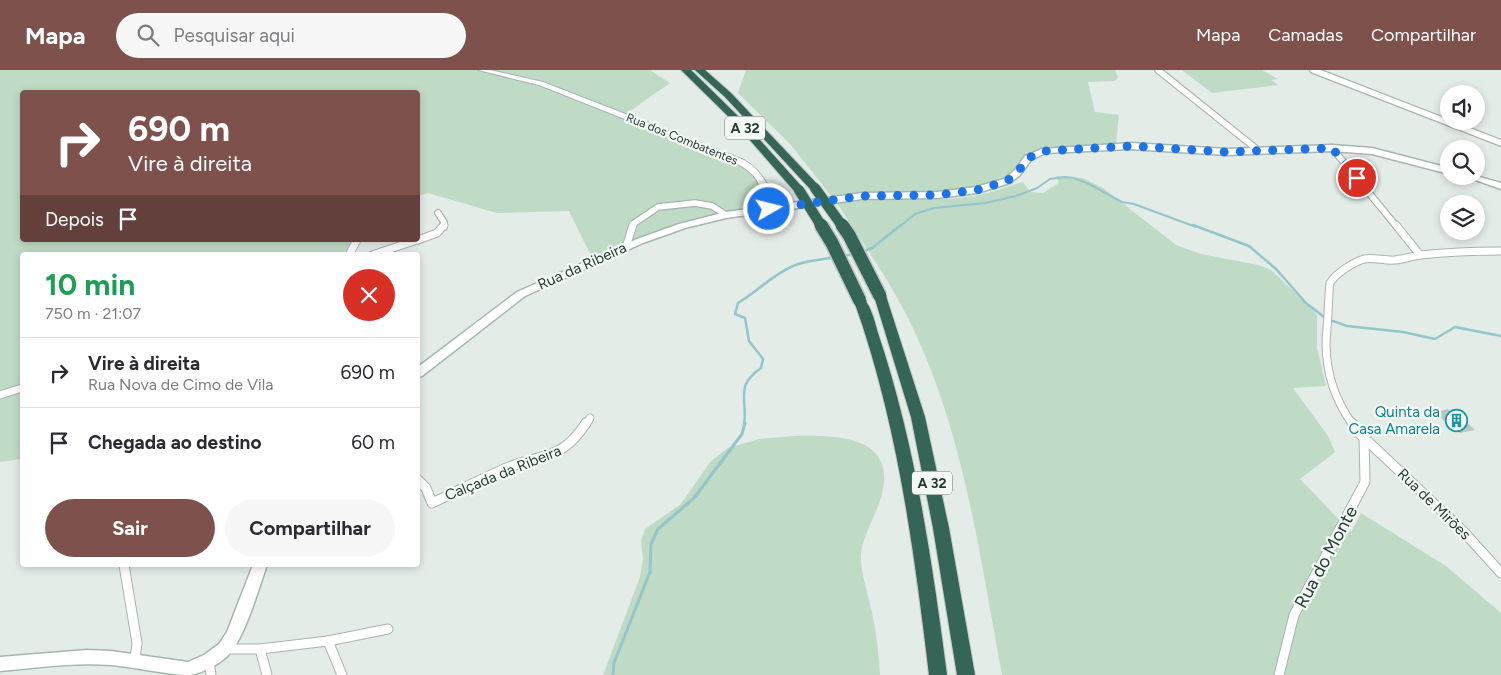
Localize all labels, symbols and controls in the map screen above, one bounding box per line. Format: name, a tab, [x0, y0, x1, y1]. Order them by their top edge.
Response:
search box	[116, 13, 466, 58]
text: Mapa	[25, 21, 86, 50]
icon: search	[134, 21, 162, 49]
text: Pesquisar aqui	[174, 24, 295, 47]
text: Mapa	[1196, 24, 1240, 46]
text: Camadas	[1268, 24, 1343, 46]
text: Compartilhar	[1371, 24, 1476, 46]
map controls	[1440, 85, 1485, 240]
button: sound	[1440, 85, 1485, 130]
text: 690 m	[128, 108, 230, 150]
icon: right	[45, 110, 110, 175]
street label: Rua dos Combatentes	[624, 110, 740, 168]
road number: A 32	[725, 116, 765, 140]
button: search	[1440, 140, 1485, 185]
text: Vire à direita	[128, 150, 252, 177]
pin	[1336, 157, 1378, 199]
icon: arrive	[1343, 164, 1371, 192]
position arrow	[742, 182, 794, 234]
button: layers	[1440, 195, 1485, 240]
icon: arrive	[114, 205, 142, 233]
text: Depois	[45, 208, 104, 231]
street label: Rua da Ribeira	[535, 238, 629, 294]
text: 10 min	[45, 266, 135, 303]
button: close	[343, 269, 395, 321]
text: 750 m · 21:07	[45, 304, 141, 323]
text: Vire à direita	[88, 352, 200, 375]
icon: right	[45, 359, 73, 387]
text: 690 m	[340, 361, 395, 384]
text: Rua Nova de Cimo de Vila	[88, 375, 273, 394]
place label: Quinta da Casa Amarela	[1348, 403, 1440, 438]
building icon: Quinta da Casa Amarela	[1444, 409, 1468, 433]
icon: arrive	[45, 429, 73, 457]
text: Chegada ao destino	[88, 431, 261, 454]
text: 60 m	[351, 431, 395, 454]
street label: Calçada da Ribeira	[442, 441, 564, 505]
street label: Rua de Mirões	[1394, 465, 1474, 543]
road number: A 32	[912, 472, 952, 494]
button: Sair	[45, 499, 215, 557]
button: Compartilhar	[225, 499, 395, 557]
street label: Rua do Monte	[1290, 502, 1362, 612]

